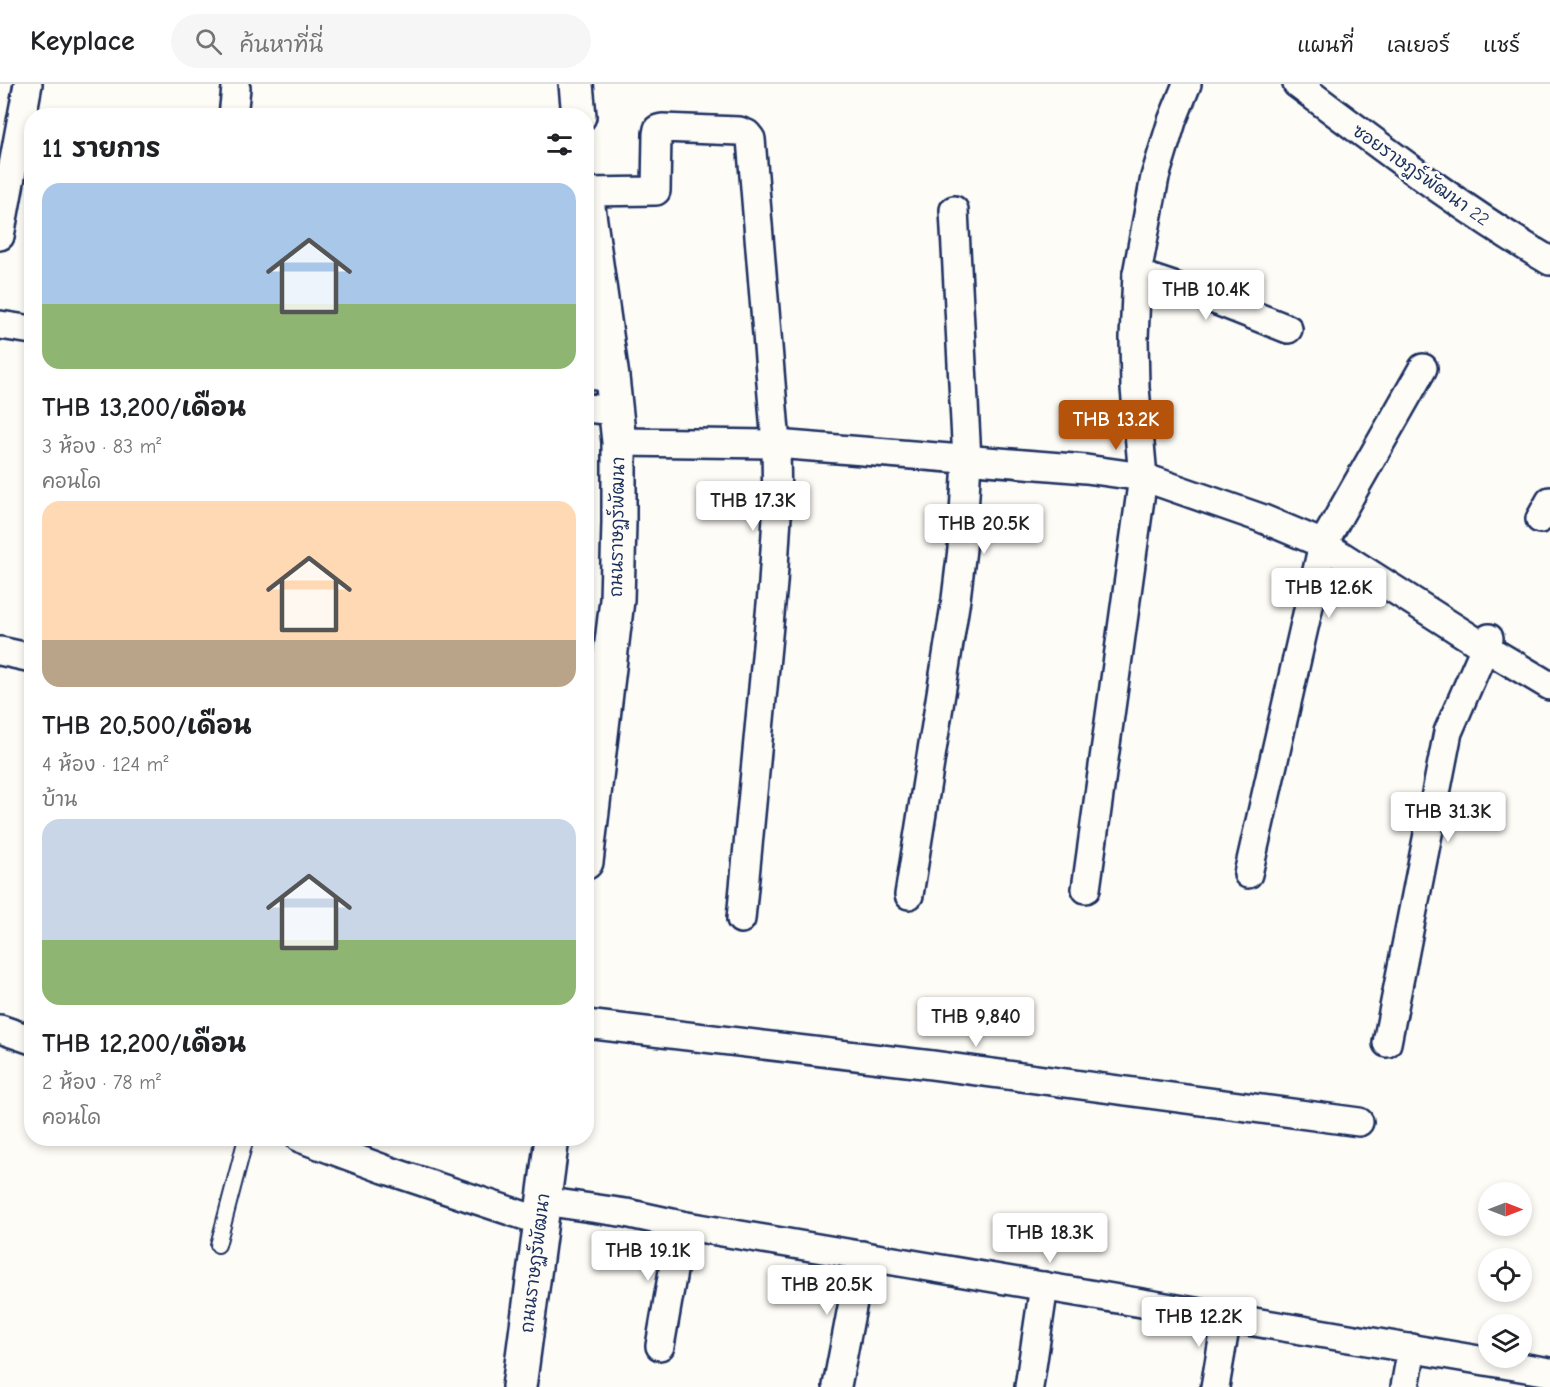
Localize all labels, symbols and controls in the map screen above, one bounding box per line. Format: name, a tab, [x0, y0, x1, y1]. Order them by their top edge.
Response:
search box	[171, 14, 591, 68]
text: Keyplace	[30, 25, 135, 57]
icon: search	[192, 25, 225, 58]
text: ค้นหาที่นี่	[240, 32, 323, 58]
text: แผนที่	[1297, 33, 1354, 57]
text: เลเยอร์	[1387, 33, 1450, 57]
text: แชร์	[1483, 33, 1520, 57]
street label: ซอยราษฎร์พัฒนา 22	[1348, 118, 1495, 231]
icon: filters	[543, 128, 576, 161]
text: 11 รายการ	[42, 134, 160, 164]
icon: home	[255, 222, 363, 330]
pin: THB 10.4K	[1137, 270, 1275, 321]
text: THB 10.4K	[1162, 278, 1250, 301]
text: THB 13,200/เดือน	[42, 393, 246, 423]
pin: THB 13.2K	[1047, 400, 1185, 451]
text: THB 13.2K	[1073, 408, 1159, 431]
text: 3 ห้อง · 83 m²	[42, 435, 161, 458]
street label: ถนนราษฏร์พัฒนา	[603, 457, 630, 597]
text: คอนโด	[42, 470, 101, 493]
pin: THB 17.3K	[684, 481, 822, 532]
text: THB 17.3K	[710, 489, 796, 512]
pin: THB 20.5K	[915, 504, 1053, 555]
text: THB 20.5K	[939, 512, 1030, 535]
icon: home	[255, 540, 363, 648]
pin: THB 12.6K	[1260, 568, 1398, 619]
text: THB 12.6K	[1285, 576, 1373, 599]
text: THB 20,500/เดือน	[42, 711, 252, 741]
text: 4 ห้อง · 124 m²	[42, 753, 168, 776]
text: บ้าน	[42, 788, 77, 811]
pin: THB 31.3K	[1379, 792, 1517, 843]
text: THB 31.3K	[1405, 800, 1491, 823]
icon: home	[255, 858, 363, 966]
pin: THB 9,840	[907, 997, 1045, 1048]
text: THB 9,840	[931, 1005, 1021, 1028]
text: THB 12,200/เดือน	[42, 1029, 246, 1059]
text: 2 ห้อง · 78 m²	[42, 1071, 161, 1094]
text: คอนโด	[42, 1106, 101, 1129]
north arrow	[1478, 1182, 1532, 1236]
map controls	[1478, 1182, 1532, 1368]
street label: ถนนราษฏร์พัฒนา	[514, 1192, 555, 1334]
pin: THB 18.3K	[981, 1213, 1119, 1264]
text: THB 18.3K	[1007, 1221, 1093, 1244]
pin: THB 19.1K	[579, 1231, 717, 1282]
text: THB 19.1K	[605, 1239, 691, 1262]
button: locate	[1478, 1248, 1532, 1302]
pin: THB 20.5K	[758, 1265, 896, 1316]
text: THB 20.5K	[782, 1273, 873, 1296]
pin: THB 12.2K	[1130, 1297, 1268, 1348]
text: THB 12.2K	[1156, 1305, 1242, 1328]
button: layers	[1478, 1314, 1532, 1368]

